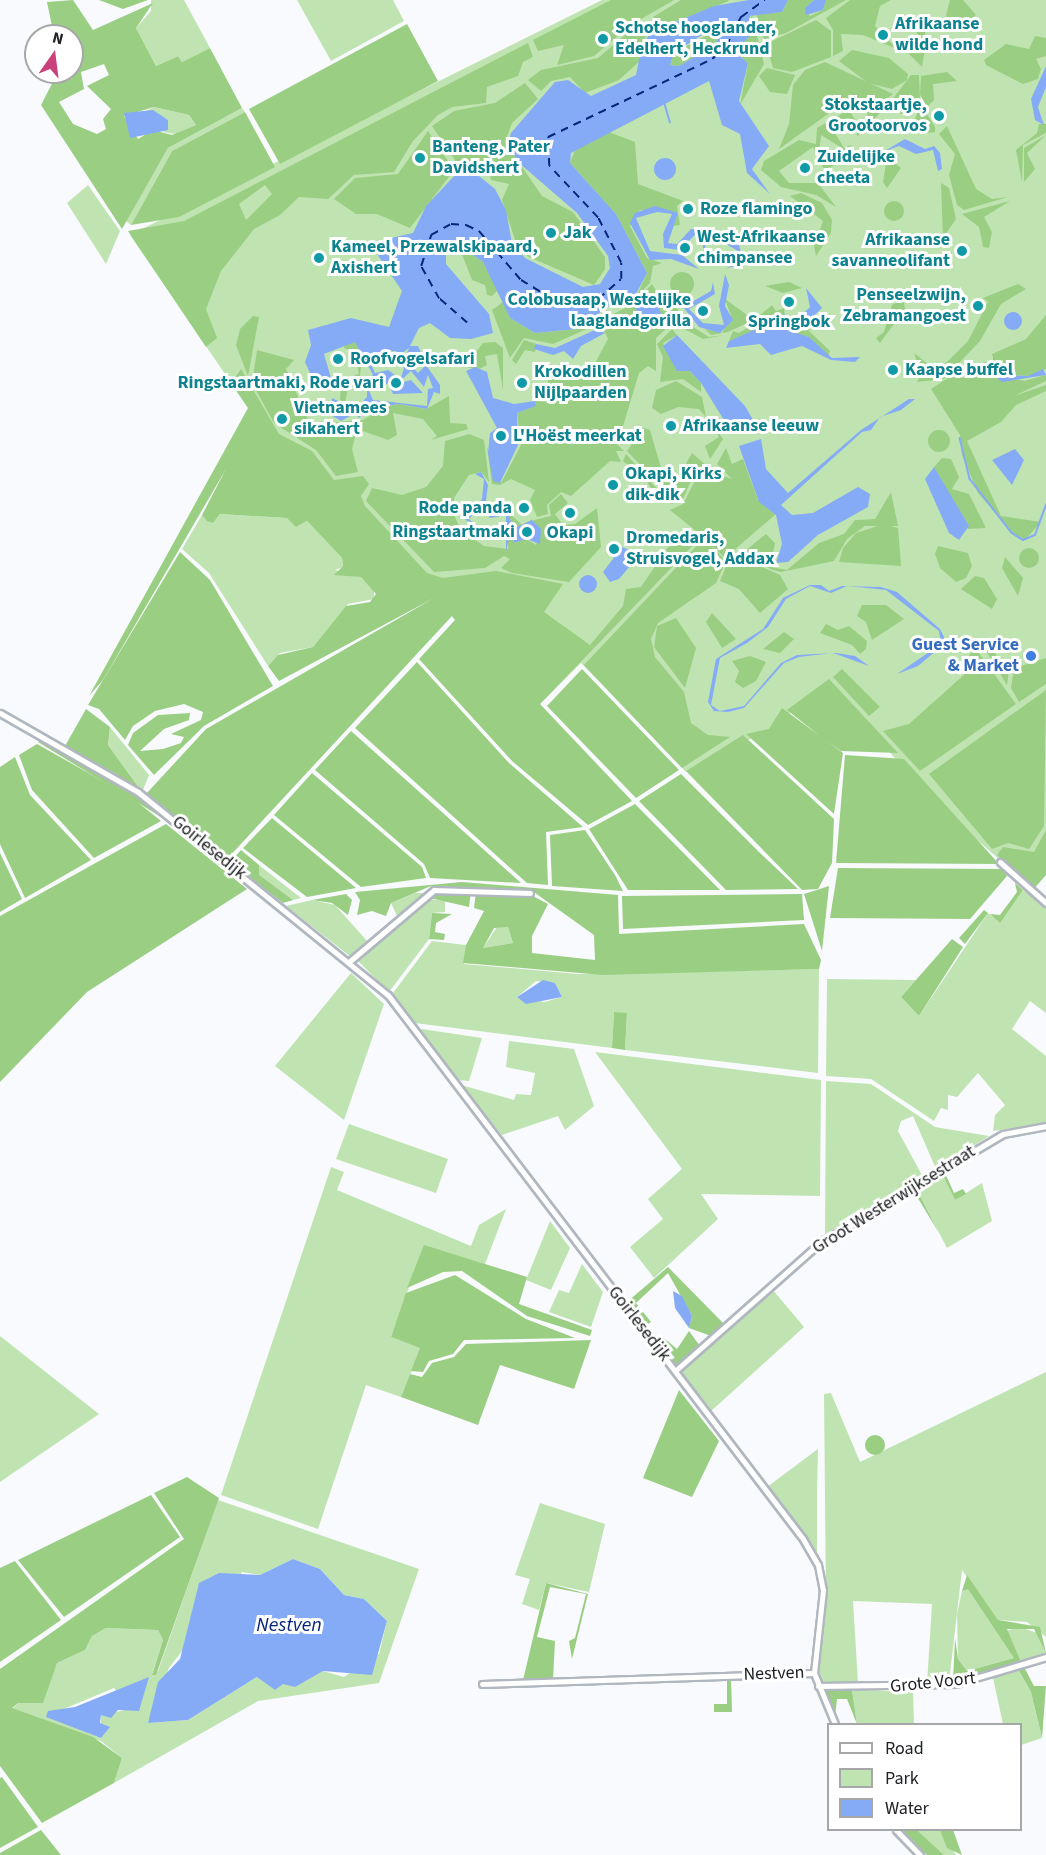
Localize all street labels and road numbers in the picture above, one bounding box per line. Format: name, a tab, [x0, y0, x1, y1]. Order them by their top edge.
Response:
street label: Goirlesedijk	[168, 812, 250, 884]
street label: Groot Westerwijksestraat	[809, 1141, 979, 1259]
street label: Goirlesedijk	[603, 1282, 675, 1366]
street label: Nestven	[743, 1662, 805, 1686]
street label: Grote Voort	[889, 1668, 977, 1698]

